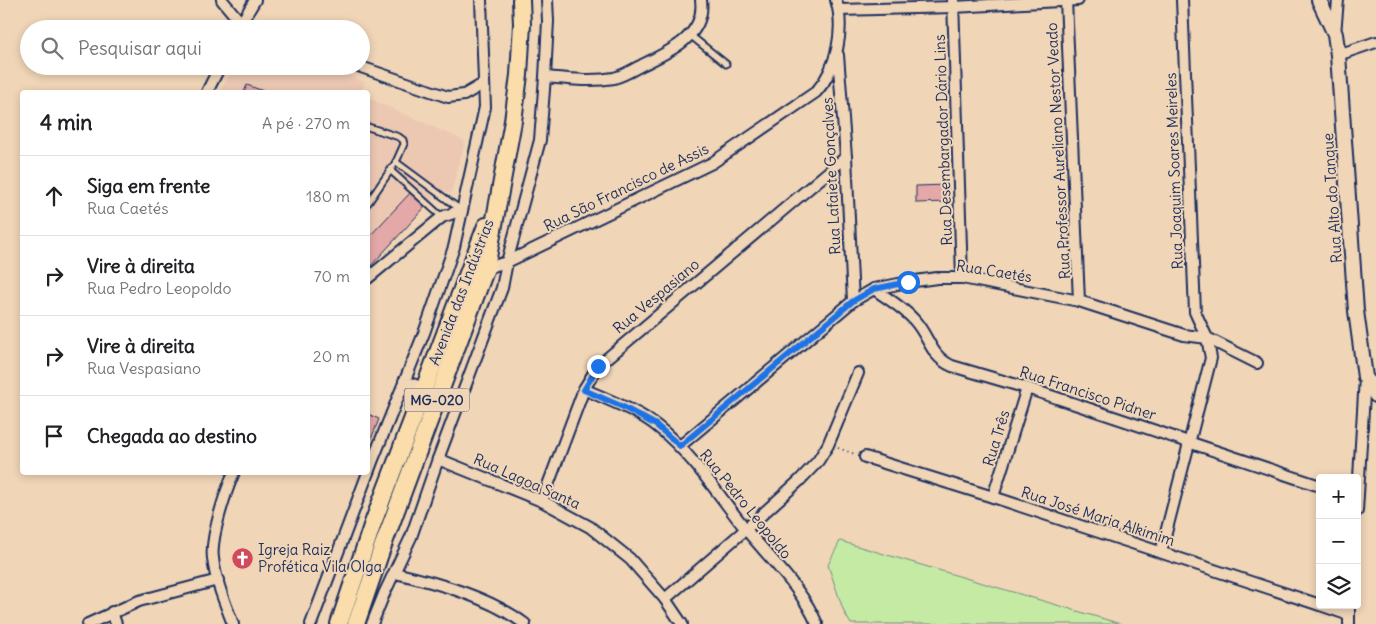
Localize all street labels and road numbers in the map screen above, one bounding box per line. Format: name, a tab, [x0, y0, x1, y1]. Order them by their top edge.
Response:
street label: Rua Professor Aureliano Nestor Veado	[1042, 22, 1074, 280]
street label: Rua Desembargador Dário Lins	[930, 34, 956, 246]
street label: Rua Joaquim Soares Meireles	[1161, 72, 1187, 270]
street label: Rua Lafaiete Gonçalves	[817, 97, 845, 255]
street label: Rua Alto do Tanque	[1318, 132, 1346, 264]
street label: Rua São Francisco de Assis	[540, 139, 712, 235]
street label: Avenida das Indústrias	[424, 216, 498, 368]
street label: Rua Vespasiano	[609, 254, 703, 338]
street label: Rua Caetés	[955, 256, 1033, 286]
street label: Rua Francisco Pidner	[1017, 362, 1159, 424]
road number: MG-020	[404, 388, 470, 412]
street label: Rua Três	[978, 407, 1014, 468]
street label: Rua Pedro Leopoldo	[696, 445, 796, 563]
street label: Rua Lagoa Santa	[471, 449, 584, 513]
street label: Rua José Maria Alkimim	[1019, 482, 1177, 550]

